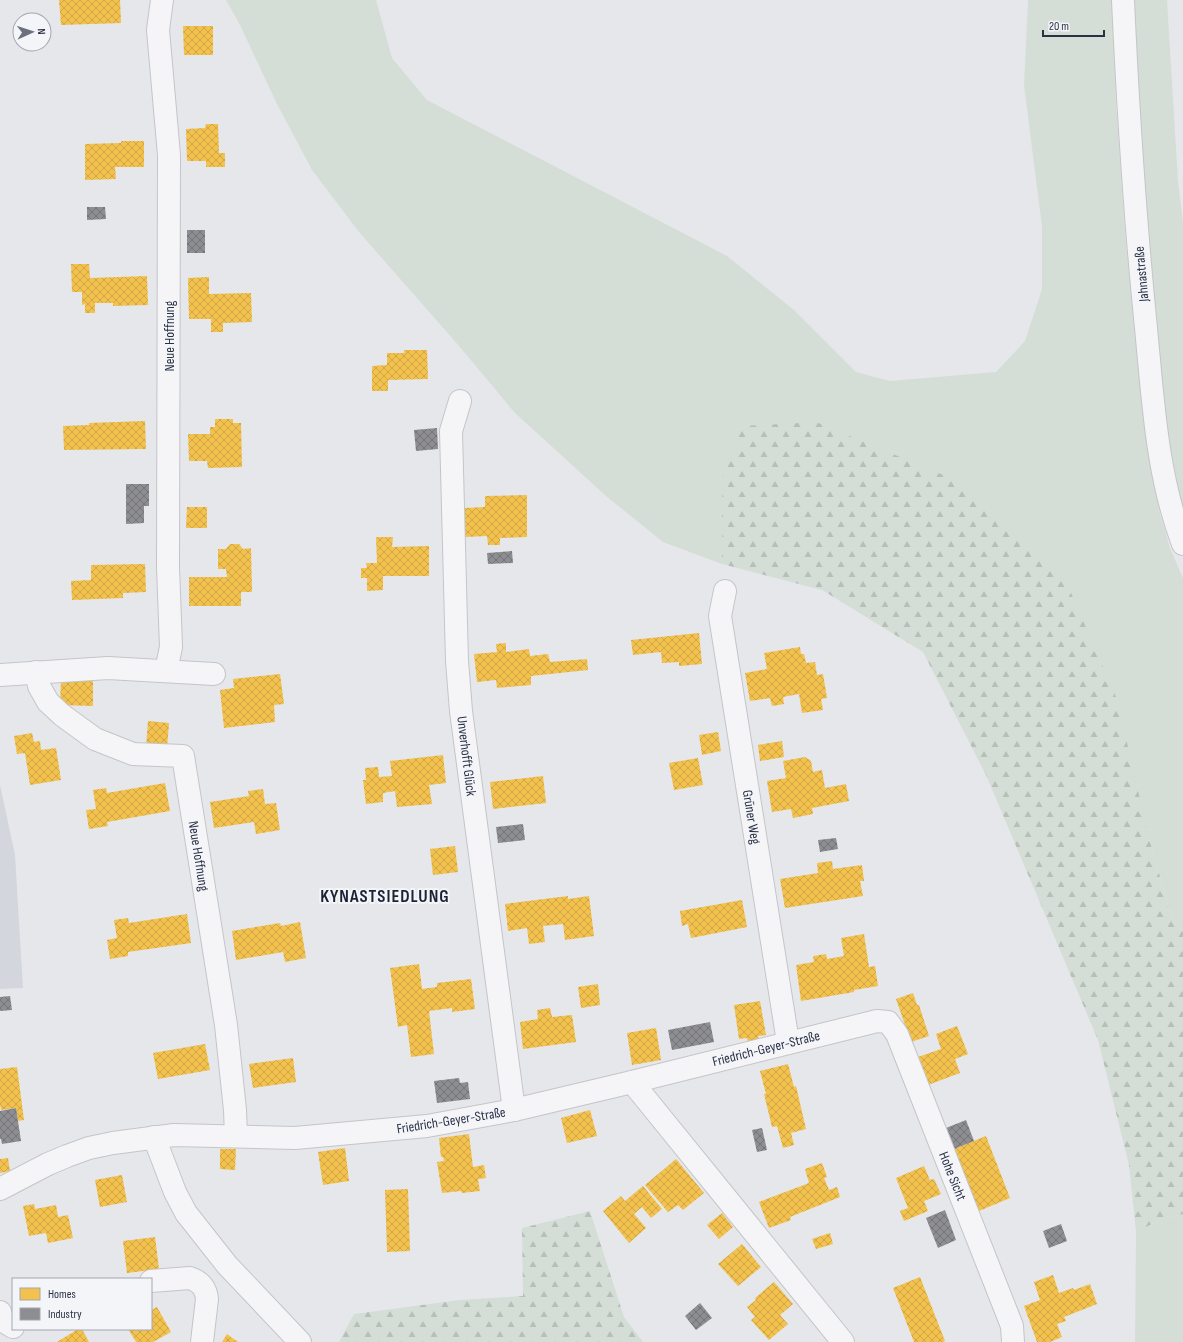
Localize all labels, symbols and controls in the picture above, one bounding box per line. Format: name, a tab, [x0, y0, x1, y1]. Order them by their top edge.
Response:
north arrow	[12, 12, 52, 52]
scale bar	[1043, 12, 1104, 38]
text: 20 m	[1049, 19, 1069, 34]
text: N	[35, 28, 48, 35]
street label: Jahnastraße	[1131, 246, 1152, 303]
street label: Neue Hoffnung	[161, 300, 178, 371]
street label: Unverhofft Glück	[453, 715, 480, 798]
street label: Grüner Weg	[739, 789, 764, 846]
street label: Neue Hoffnung	[185, 820, 213, 893]
district label: KYNASTSIEDLUNG	[320, 886, 450, 907]
street label: Friedrich-Geyer-Straße	[711, 1027, 822, 1070]
street label: Friedrich-Geyer-Straße	[395, 1103, 507, 1138]
street label: Hohe Sicht	[935, 1149, 970, 1203]
legend	[12, 1278, 152, 1330]
text: Homes	[48, 1287, 76, 1302]
text: Industry	[48, 1307, 82, 1322]

